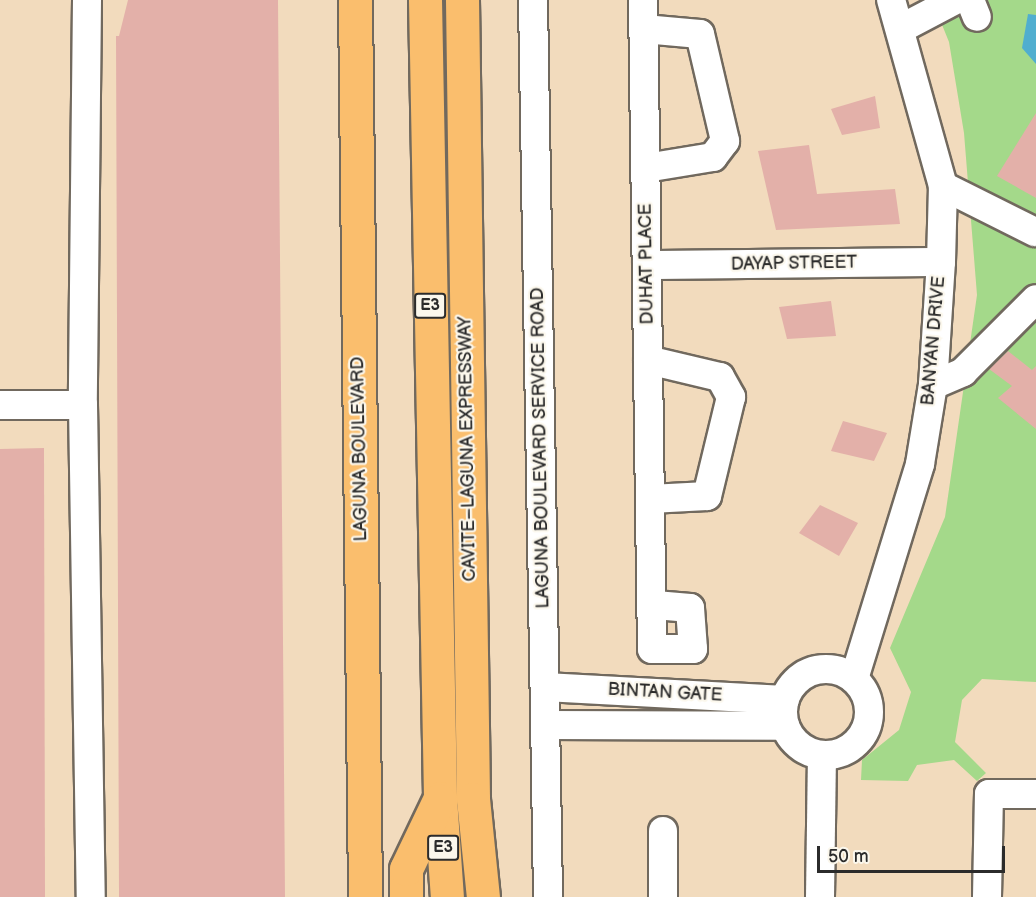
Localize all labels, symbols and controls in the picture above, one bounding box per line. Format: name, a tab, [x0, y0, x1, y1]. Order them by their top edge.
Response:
street label: DUHAT PLACE	[635, 203, 659, 325]
street label: DAYAP STREET	[730, 252, 858, 276]
street label: BANYAN DRIVE	[918, 275, 950, 407]
street label: LAGUNA BOULEVARD SERVICE ROAD	[527, 287, 555, 609]
road number: E3	[414, 293, 446, 319]
street label: CAVITE–LAGUNA EXPRESSWAY	[455, 316, 481, 582]
street label: LAGUNA BOULEVARD	[348, 356, 372, 542]
street label: BINTAN GATE	[607, 679, 723, 707]
scale bar	[820, 834, 1008, 872]
road number: E3	[426, 835, 460, 861]
text: 50 m	[828, 846, 869, 867]

